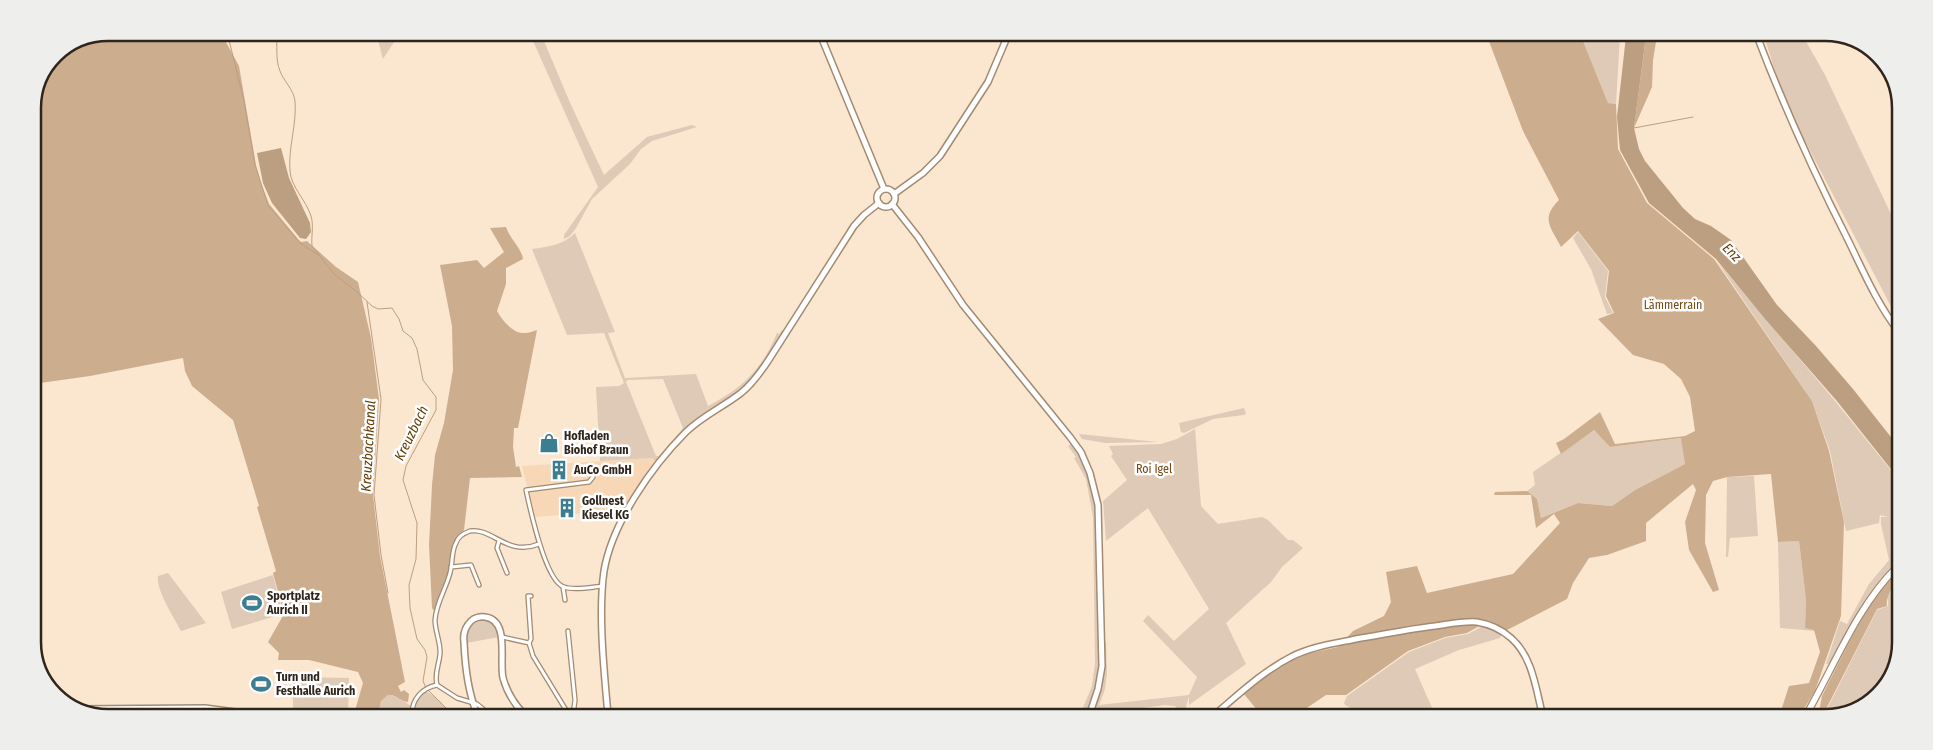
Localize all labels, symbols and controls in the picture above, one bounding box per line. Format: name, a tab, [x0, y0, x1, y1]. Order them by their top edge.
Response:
water label: Enz	[1719, 240, 1745, 266]
park label: Lämmerrain	[1644, 298, 1702, 312]
water label: Kreuzbachkanal	[358, 400, 379, 492]
water label: Kreuzbach	[391, 403, 432, 464]
place label: Hofladen Biohof Braun	[564, 429, 629, 457]
shop icon: Hofladen Biohof Braun	[538, 432, 560, 454]
building icon: AuCo GmbH	[548, 459, 570, 481]
park label: Roi Igel	[1136, 462, 1172, 476]
place label: AuCo GmbH	[573, 463, 632, 477]
place label: Gollnest Kiesel KG	[582, 494, 629, 522]
building icon: Gollnest Kiesel KG	[556, 497, 578, 519]
place label: Sportplatz Aurich II	[266, 589, 320, 617]
sports icon: Sportplatz Aurich II	[241, 592, 263, 614]
place label: Turn und Festhalle Aurich	[276, 670, 355, 698]
sports icon: Turn und Festhalle Aurich	[250, 673, 272, 695]

